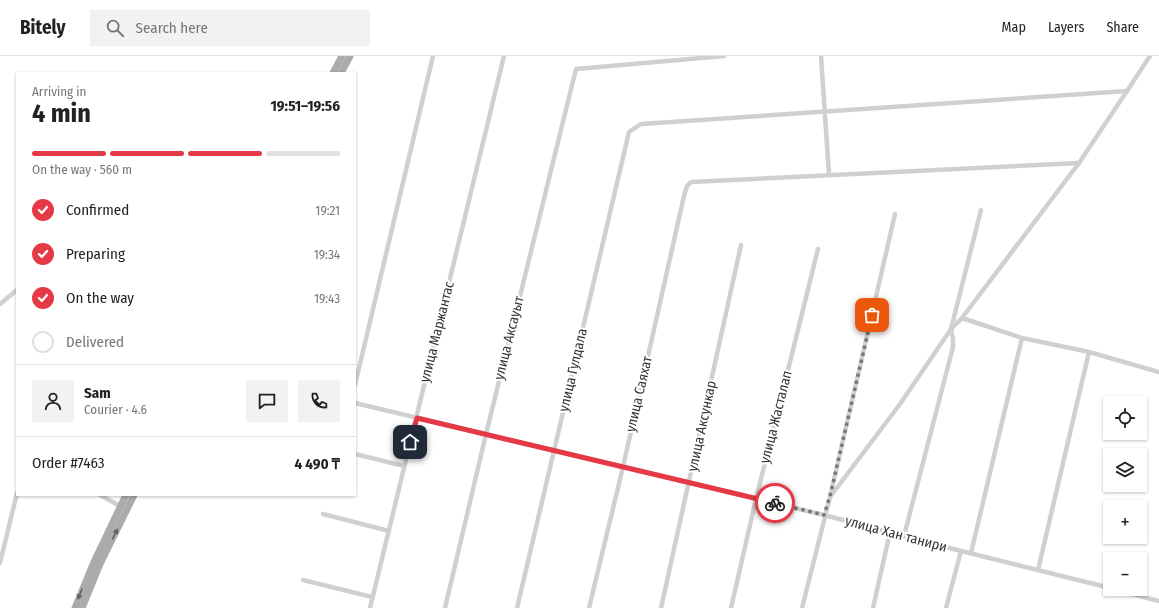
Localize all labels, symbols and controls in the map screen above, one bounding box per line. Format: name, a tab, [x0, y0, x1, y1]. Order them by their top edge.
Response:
search box	[90, 10, 370, 46]
text: Bitely	[20, 16, 66, 39]
icon: search	[104, 17, 126, 39]
text: Search here	[136, 19, 208, 37]
text: Map	[1002, 19, 1026, 36]
text: Layers	[1048, 19, 1084, 36]
text: Share	[1106, 19, 1139, 36]
text: Arriving in	[32, 84, 86, 99]
text: 19:51–19:56	[271, 97, 340, 115]
text: 4 min	[32, 98, 91, 129]
text: On the way · 560 m	[32, 162, 132, 177]
icon: check	[32, 199, 54, 221]
text: Confirmed	[66, 201, 129, 219]
text: 19:21	[315, 203, 340, 218]
icon: check	[32, 243, 54, 265]
text: Preparing	[66, 245, 125, 263]
text: 19:34	[314, 247, 340, 262]
street label: улица Маржантас	[416, 280, 458, 384]
icon: check	[32, 287, 54, 309]
text: On the way	[66, 289, 134, 307]
text: 19:43	[314, 291, 340, 306]
street label: улица Аксауыт	[490, 294, 528, 382]
pin	[855, 298, 889, 332]
icon: bag	[861, 304, 883, 326]
street label: улица Гулдала	[555, 327, 591, 413]
text: Delivered	[66, 333, 124, 351]
street label: улица Саяхат	[622, 354, 656, 434]
street label: улица Жасталап	[756, 369, 796, 465]
street label: улица Аксункар	[684, 379, 720, 473]
button: person	[32, 380, 74, 422]
button: chat	[246, 380, 288, 422]
button: phone	[298, 380, 340, 422]
text: Sam	[84, 384, 111, 402]
map controls	[1103, 396, 1147, 596]
button: locate	[1103, 396, 1147, 440]
text: Courier · 4.6	[84, 402, 147, 417]
pin	[393, 425, 427, 459]
icon: home	[399, 431, 421, 453]
button: layers	[1103, 448, 1147, 492]
text: Order #7463	[32, 454, 105, 472]
text: 4 490 ₸	[294, 455, 340, 473]
courier	[755, 483, 795, 523]
icon: bike	[764, 492, 786, 514]
button: +	[1103, 500, 1147, 544]
street label: улица Хан танири	[843, 512, 949, 556]
one-way arrow	[111, 528, 118, 540]
button: −	[1103, 552, 1147, 596]
one-way arrow	[77, 588, 83, 600]

